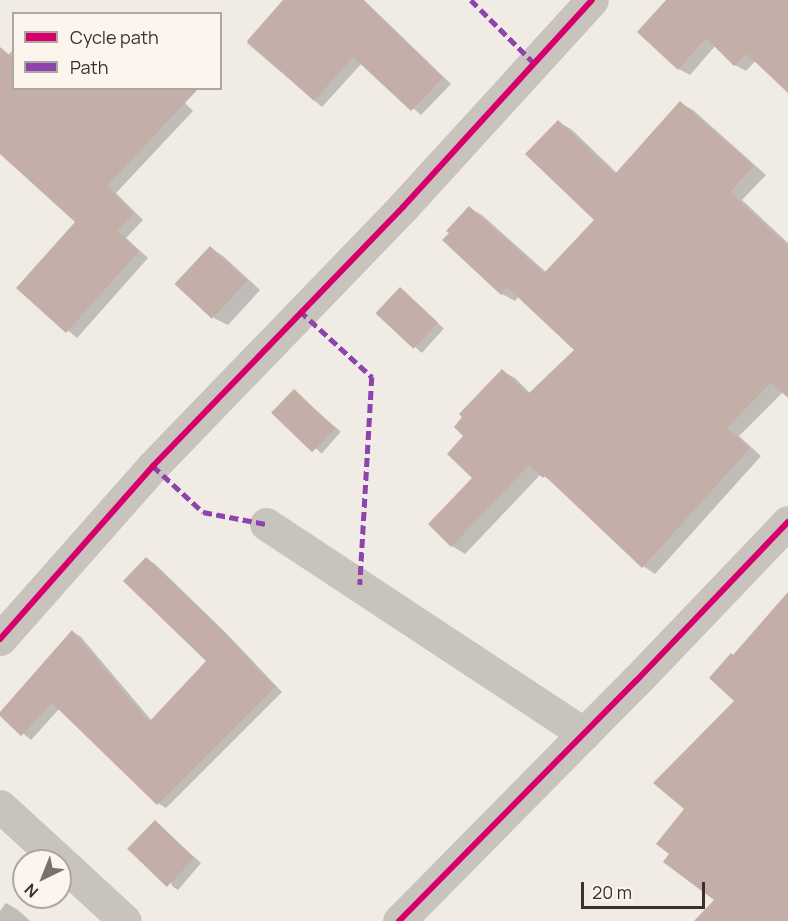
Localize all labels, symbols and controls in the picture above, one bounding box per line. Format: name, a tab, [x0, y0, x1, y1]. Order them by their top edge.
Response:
legend	[12, 12, 222, 90]
text: Cycle path	[70, 25, 159, 49]
text: Path	[70, 55, 108, 79]
north arrow	[12, 849, 72, 909]
scale bar	[584, 870, 708, 908]
text: N	[19, 879, 43, 903]
text: 20 m	[592, 880, 632, 904]

